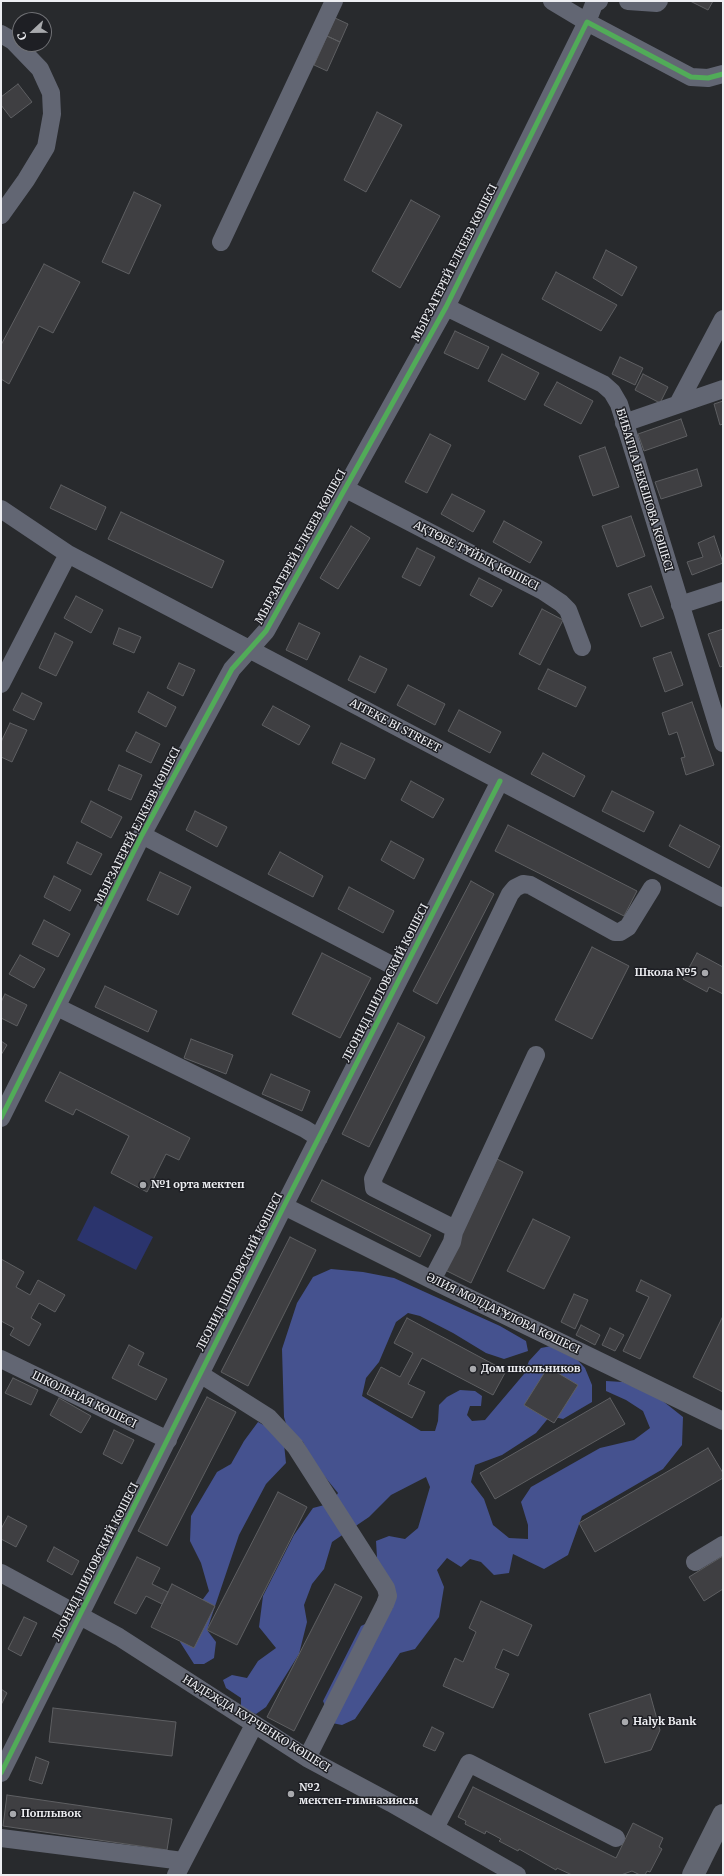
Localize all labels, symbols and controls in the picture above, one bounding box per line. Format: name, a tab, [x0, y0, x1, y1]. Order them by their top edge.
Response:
north arrow	[12, 12, 52, 52]
text: С	[14, 30, 30, 42]
street label: МЫРЗАГЕРЕЙ ЕЛКЕЕВ КӨШЕСІ	[409, 182, 501, 344]
street label: БИБАТПА БЕКЕШОВА КӨШЕСІ	[613, 407, 675, 573]
street label: МЫРЗАГЕРЕЙ ЕЛКЕЕВ КӨШЕСІ	[253, 467, 349, 627]
street label: АҚТӨБЕ ТҰЙЫҚ КӨШЕСІ	[411, 519, 541, 593]
street label: AITEKE BI STREET	[347, 696, 443, 756]
street label: МЫРЗАГЕРЕЙ ЕЛКЕЕВ КӨШЕСІ	[92, 745, 184, 907]
street label: ЛЕОНИД ШИЛОВСКИЙ КӨШЕСІ	[340, 902, 432, 1064]
place label: Школа №5	[635, 966, 697, 980]
marker: Школа №5	[700, 968, 710, 978]
place label: №1 орта мектеп	[151, 1178, 245, 1192]
marker: №1 орта мектеп	[138, 1180, 148, 1190]
street label: ЛЕОНИД ШИЛОВСКИЙ КӨШЕСІ	[194, 1191, 286, 1353]
street label: ӘЛИЯ МОЛДАҒҰЛОВА КӨШЕСІ	[424, 1271, 582, 1357]
place label: Дом школьников	[481, 1362, 580, 1376]
marker: Дом школьников	[468, 1364, 478, 1374]
street label: ШКОЛЬНАЯ КӨШЕСІ	[29, 1369, 139, 1431]
street label: ЛЕОНИД ШИЛОВСКИЙ КӨШЕСІ	[50, 1481, 142, 1643]
street label: НАДЕЖДА КУРЧЕНКО КӨШЕСІ	[180, 1673, 332, 1775]
place label: Halyk Bank	[633, 1715, 696, 1729]
marker: Halyk Bank	[620, 1717, 630, 1727]
place label: №2 мектеп-гимназиясы	[299, 1781, 418, 1807]
marker: №2 мектеп-гимназиясы	[286, 1789, 296, 1799]
place label: Поплывок	[21, 1807, 81, 1821]
marker: Поплывок	[8, 1809, 18, 1819]

